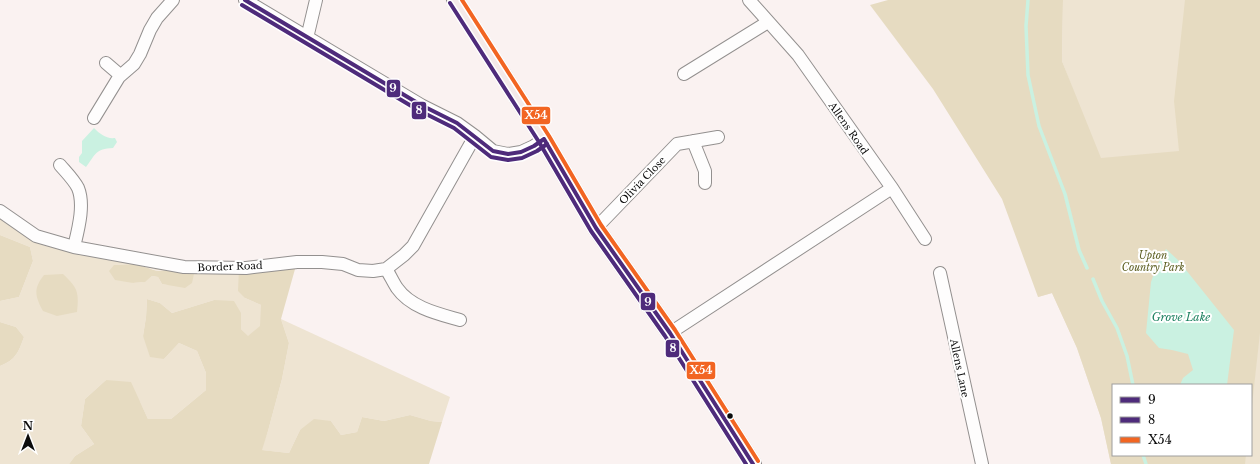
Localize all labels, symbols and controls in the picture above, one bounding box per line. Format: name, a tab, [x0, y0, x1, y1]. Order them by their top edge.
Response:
line badge: 9	[386, 79, 401, 98]
text: 9	[389, 81, 397, 95]
street label: Allens Road	[825, 99, 872, 157]
line badge: 8	[411, 101, 427, 120]
text: 8	[416, 103, 423, 117]
line badge: X54	[521, 106, 551, 125]
text: X54	[523, 108, 548, 122]
street label: Olivia Close	[616, 153, 669, 207]
park label: Upton Country Park	[1122, 249, 1184, 274]
street label: Border Road	[197, 259, 263, 274]
line badge: 9	[640, 292, 656, 311]
text: 9	[644, 295, 652, 309]
water label: Grove Lake	[1152, 310, 1210, 324]
street label: Allens Lane	[947, 337, 972, 399]
line badge: 8	[665, 339, 680, 358]
text: 8	[670, 341, 677, 355]
line badge: X54	[686, 361, 716, 380]
text: X54	[688, 363, 713, 377]
legend	[1112, 384, 1252, 456]
text: 9	[1148, 392, 1156, 407]
unlabelled marker	[725, 411, 735, 421]
text: 8	[1148, 412, 1155, 427]
north arrow	[8, 416, 48, 456]
text: N	[23, 419, 34, 433]
text: X54	[1148, 432, 1172, 447]

